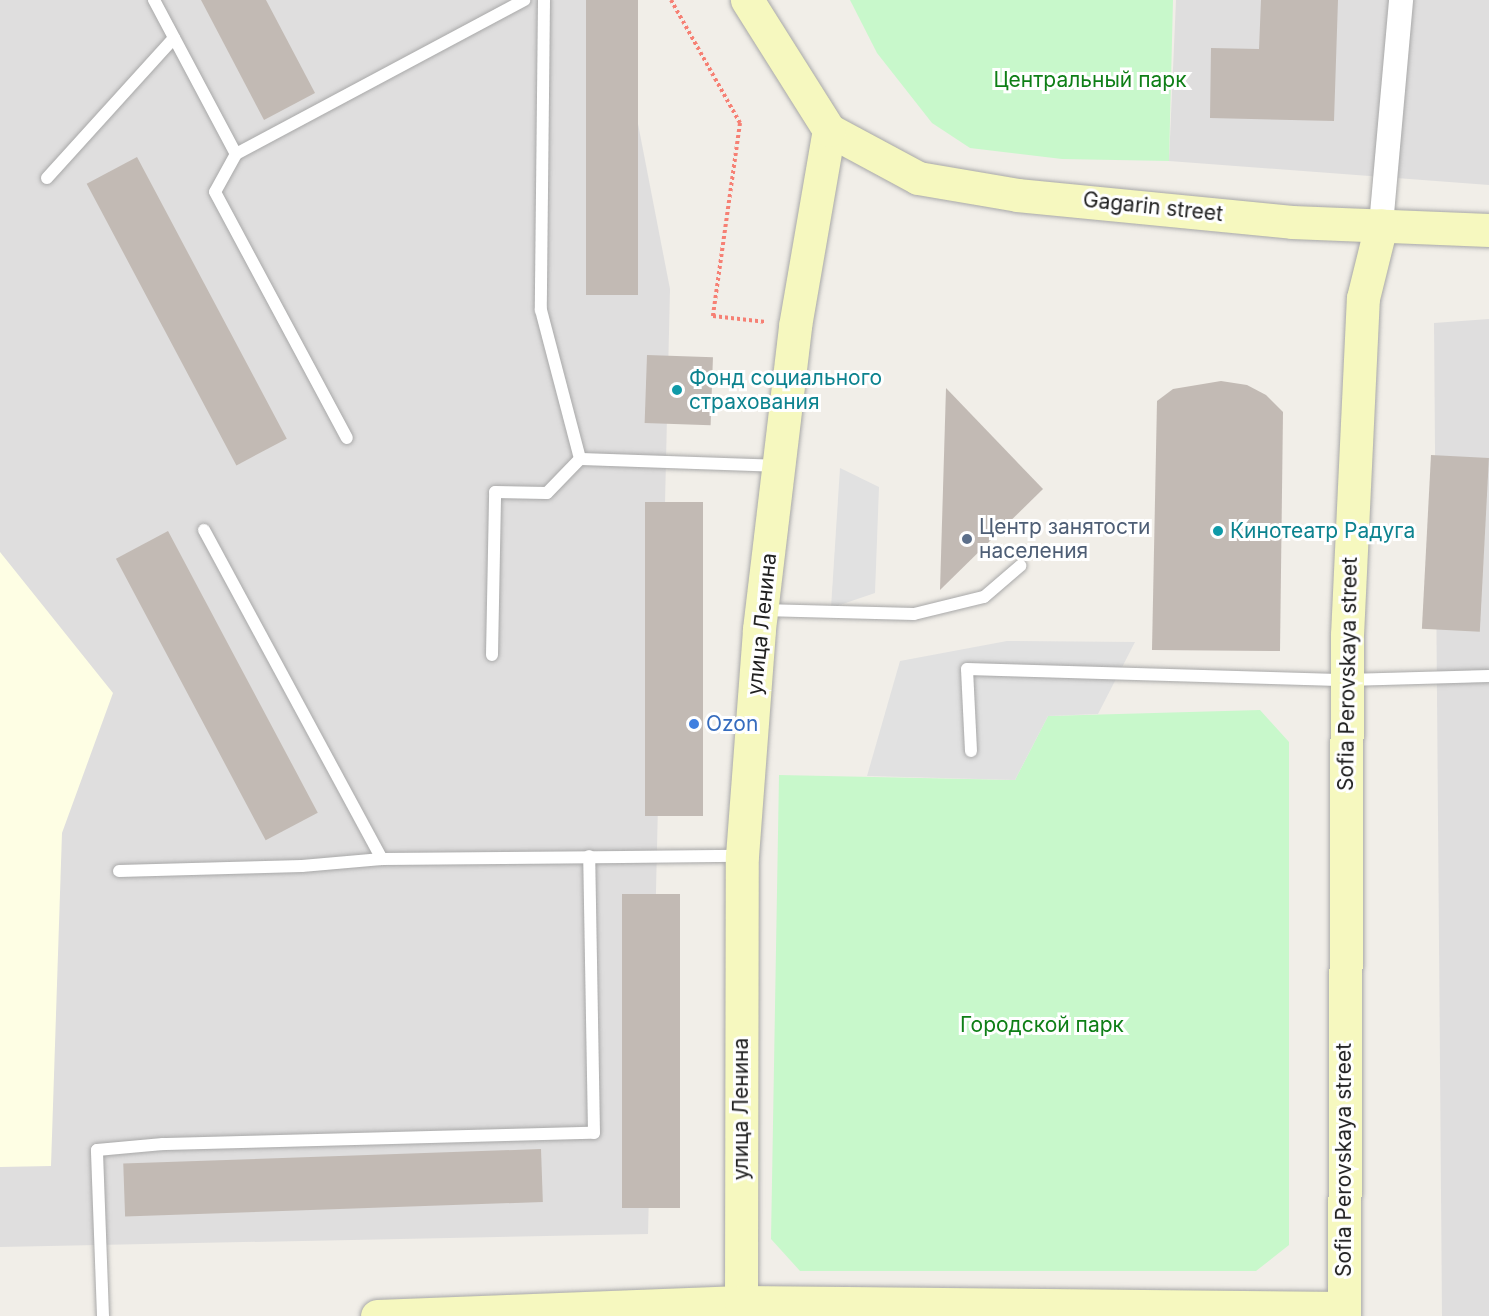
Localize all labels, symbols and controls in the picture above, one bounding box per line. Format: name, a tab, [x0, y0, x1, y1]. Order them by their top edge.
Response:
park label: Центральный парк	[993, 67, 1187, 93]
street label: Gagarin street	[1082, 187, 1224, 227]
place label: Фонд социального страхования	[689, 365, 882, 415]
marker: Фонд социального страхования	[670, 383, 684, 397]
place label: Центр занятости населения	[979, 514, 1150, 564]
place label: Кинотеатр Радуга	[1230, 518, 1415, 544]
marker: Кинотеатр Радуга	[1211, 524, 1225, 538]
marker: Центр занятости населения	[960, 532, 974, 546]
street label: улица Ленина	[742, 552, 782, 696]
street label: Sofia Perovskaya street	[1333, 557, 1363, 791]
place label: Ozon	[706, 711, 758, 737]
marker: Ozon	[687, 717, 701, 731]
park label: Городской парк	[960, 1012, 1124, 1038]
street label: улица Ленина	[728, 1038, 754, 1180]
street label: Sofia Perovskaya street	[1331, 1043, 1357, 1277]

